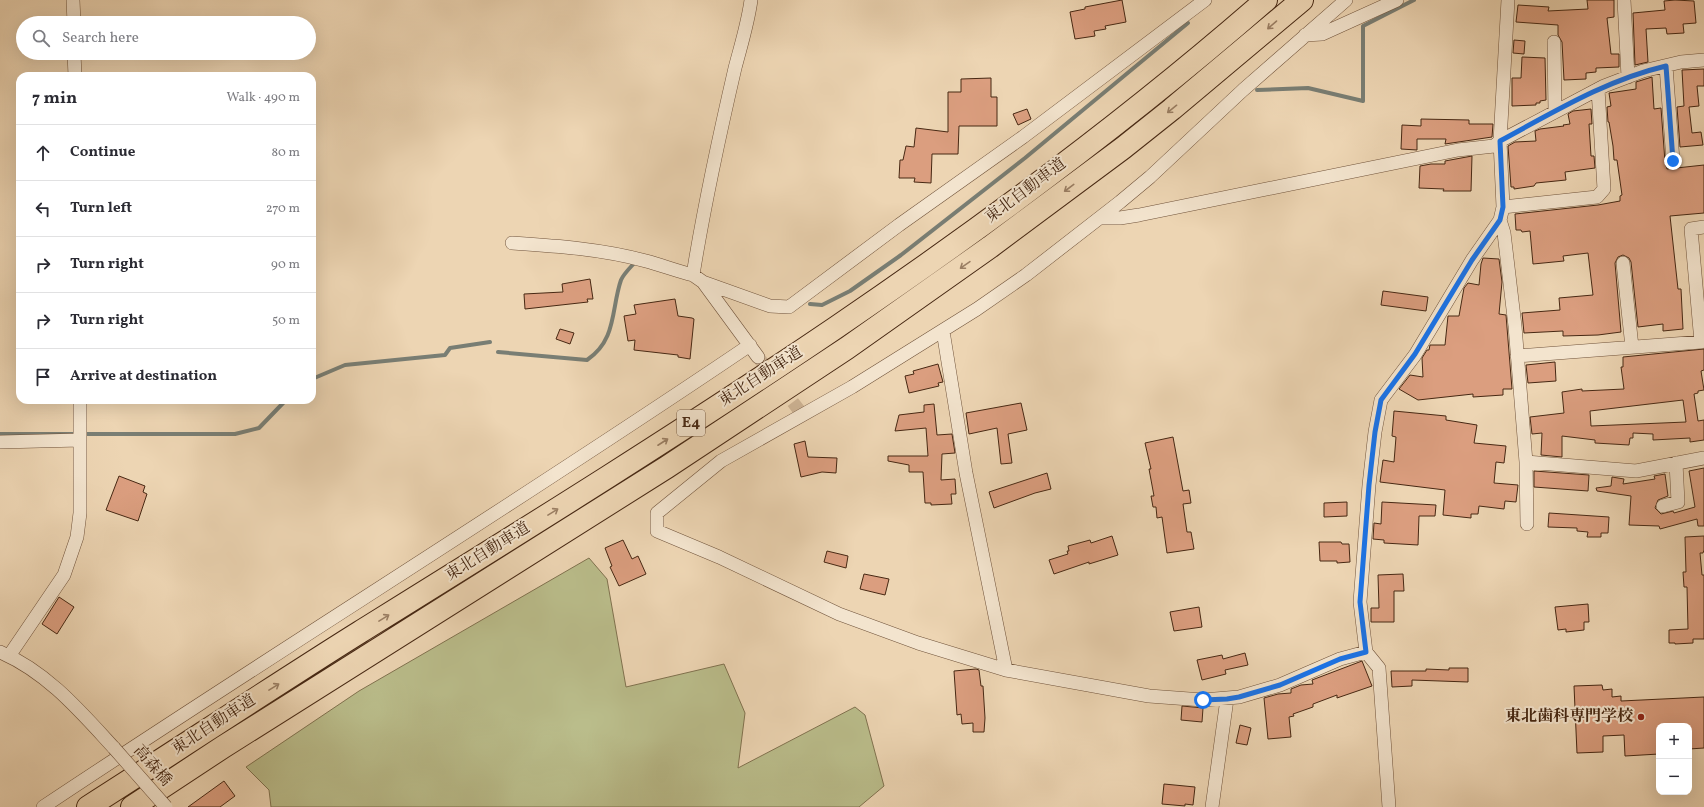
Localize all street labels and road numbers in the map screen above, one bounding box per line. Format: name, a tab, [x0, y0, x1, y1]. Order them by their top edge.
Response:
street label: 東北自動車道	[981, 153, 1071, 229]
street label: 東北自動車道	[715, 342, 807, 412]
road number: E4	[677, 410, 705, 436]
street label: 東北自動車道	[441, 517, 535, 587]
street label: 東北自動車道	[168, 690, 260, 760]
street label: 高森橋	[128, 741, 176, 791]

